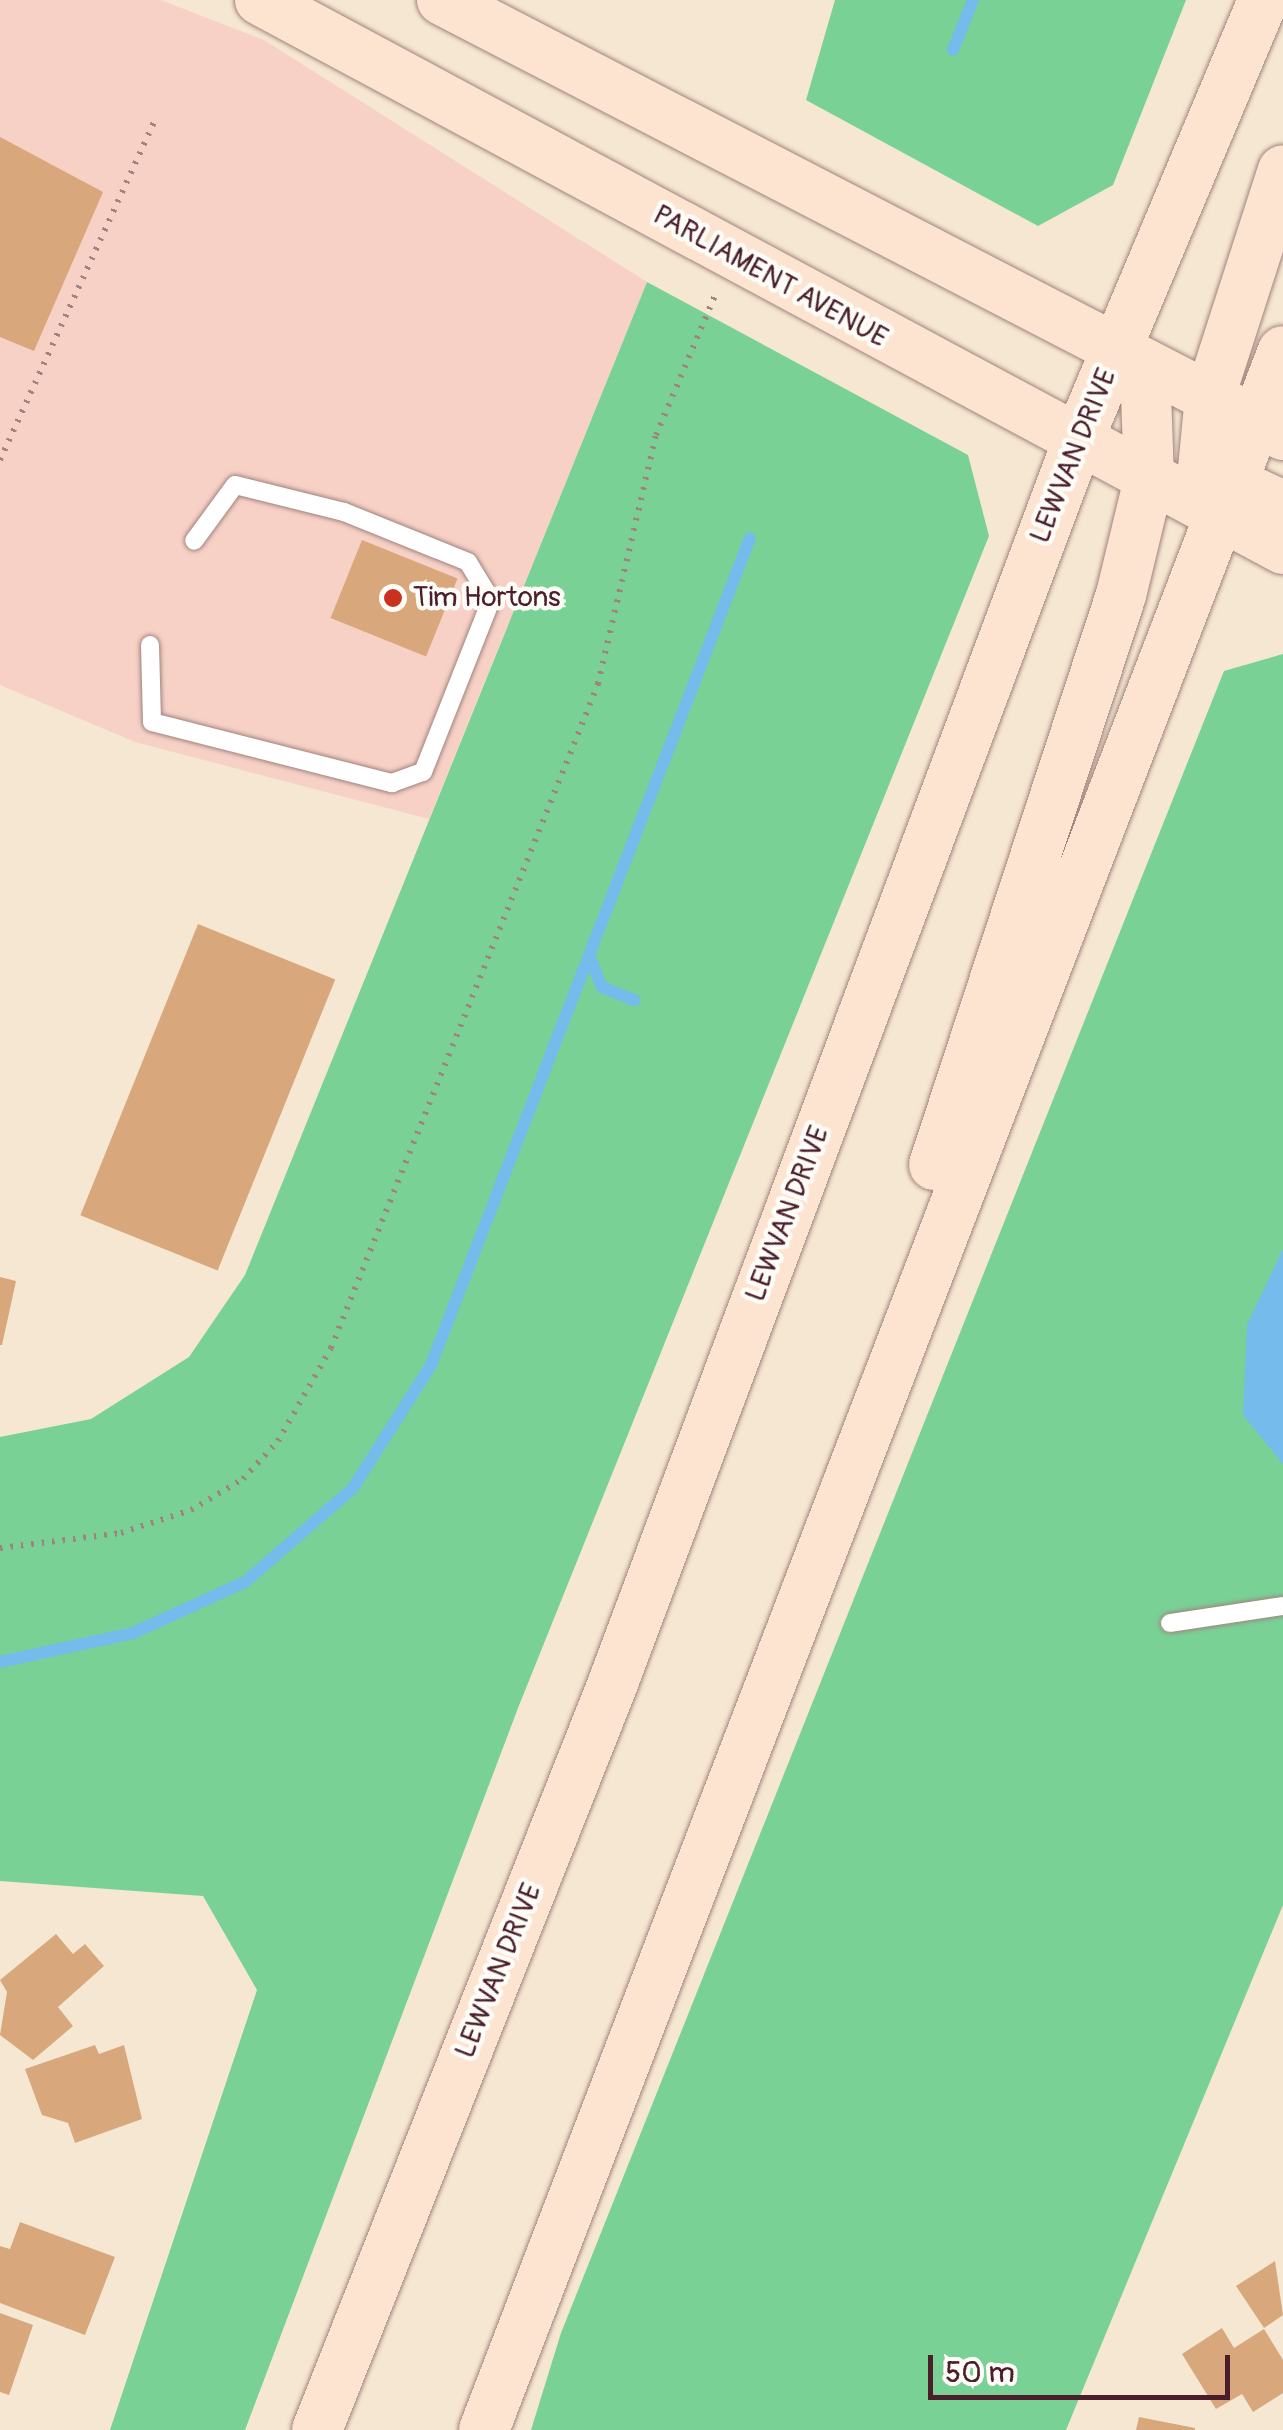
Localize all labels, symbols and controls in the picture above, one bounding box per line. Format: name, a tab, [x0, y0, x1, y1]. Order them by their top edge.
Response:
street label: PARLIAMENT AVENUE	[647, 199, 893, 355]
street label: LEWVAN DRIVE	[1024, 364, 1124, 548]
place label: Tim Hortons	[413, 581, 560, 615]
marker: Tim Hortons	[382, 587, 404, 609]
street label: LEWVAN DRIVE	[739, 1122, 837, 1306]
street label: LEWVAN DRIVE	[449, 1879, 549, 2063]
scale bar	[933, 2335, 1236, 2397]
text: 50 m	[945, 2354, 1015, 2391]

